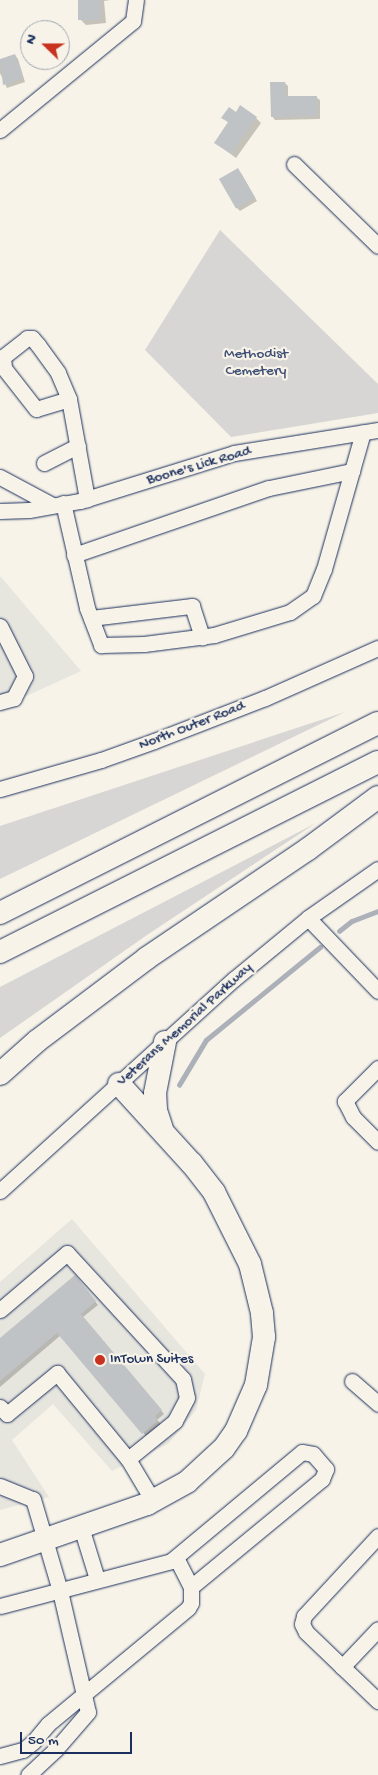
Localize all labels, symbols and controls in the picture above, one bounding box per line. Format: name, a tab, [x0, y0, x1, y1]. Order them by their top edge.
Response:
north arrow	[20, 20, 70, 70]
text: N	[22, 32, 41, 47]
park label: Methodist Cemetery	[224, 345, 288, 380]
street label: Boone's Lick Road	[145, 442, 253, 490]
street label: North Outer Road	[136, 697, 248, 755]
street label: Veterans Memorial Parkway	[114, 959, 256, 1091]
place label: InTown Suites	[110, 1351, 193, 1369]
marker: InTown Suites	[94, 1354, 106, 1366]
scale bar	[22, 1722, 135, 1754]
text: 50 m	[28, 1732, 59, 1750]

